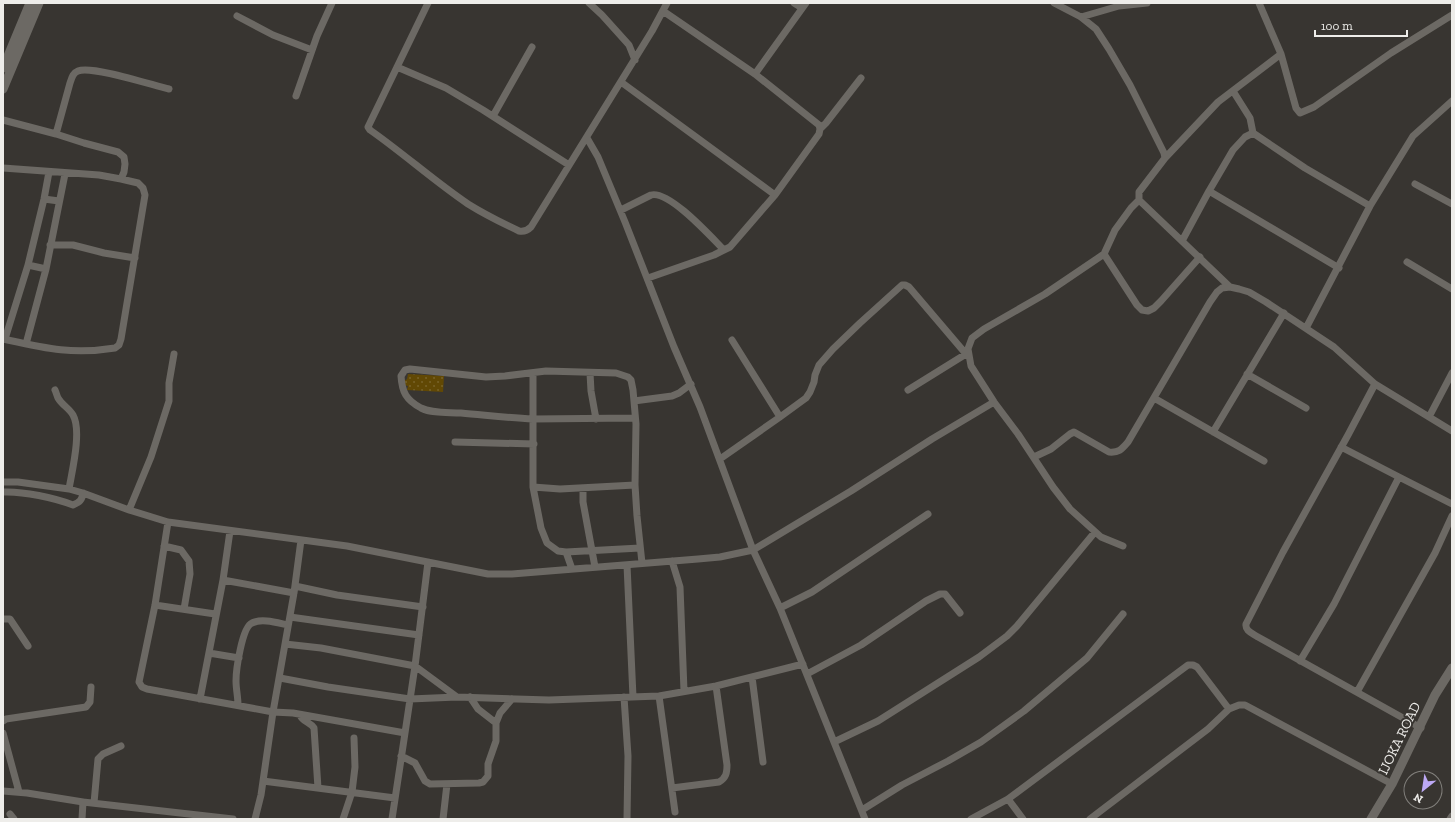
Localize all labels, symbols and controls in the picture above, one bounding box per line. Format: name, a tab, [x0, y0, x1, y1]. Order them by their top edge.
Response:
scale bar	[1315, 12, 1407, 38]
text: 100 m	[1321, 19, 1353, 33]
street label: IJOKA ROAD	[1375, 699, 1424, 777]
north arrow	[1403, 770, 1443, 810]
text: N	[1411, 790, 1425, 806]

